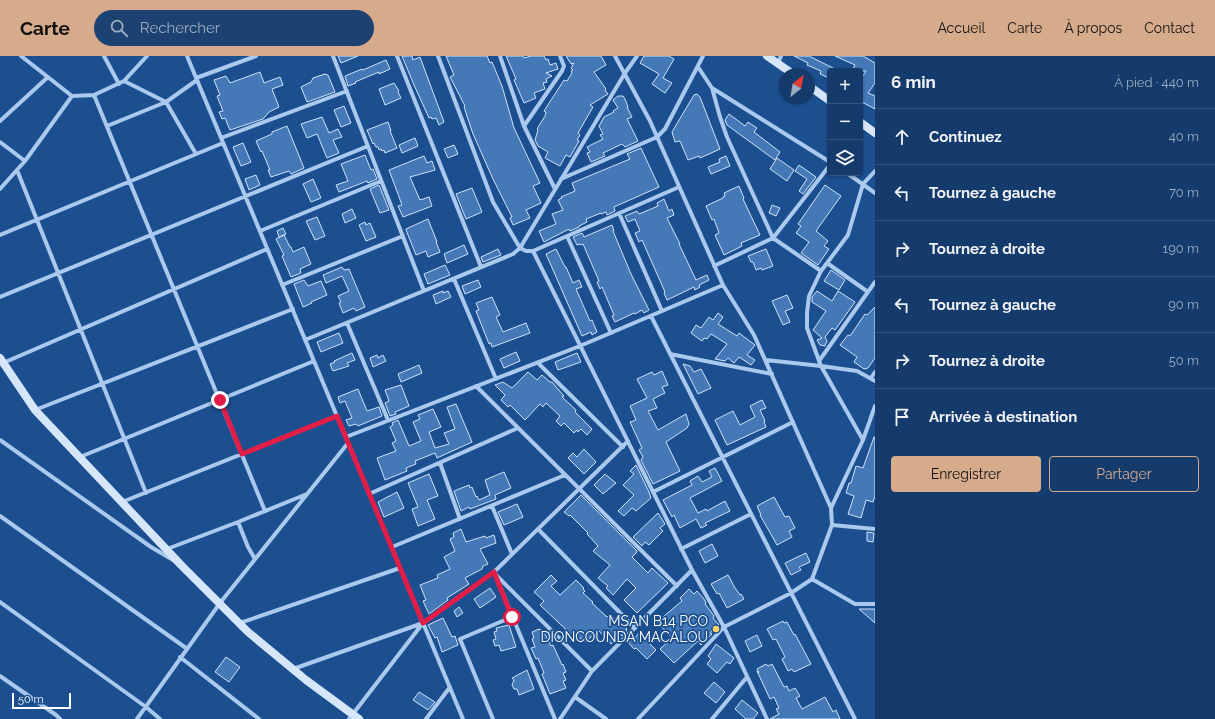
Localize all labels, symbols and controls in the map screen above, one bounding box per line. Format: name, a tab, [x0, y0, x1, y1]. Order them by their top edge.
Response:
search box	[94, 10, 374, 46]
text: Carte	[20, 17, 70, 39]
icon: search	[108, 17, 130, 39]
text: Rechercher	[140, 19, 220, 37]
text: Accueil	[937, 20, 985, 36]
text: Carte	[1007, 20, 1042, 36]
text: À propos	[1064, 20, 1122, 36]
text: Contact	[1144, 20, 1195, 36]
north arrow	[779, 68, 815, 104]
map controls	[827, 68, 863, 176]
button: +	[827, 68, 863, 104]
text: 6 min	[891, 72, 936, 92]
text: À pied · 440 m	[1114, 75, 1199, 90]
button: −	[827, 104, 863, 140]
icon: ahead	[891, 126, 913, 148]
text: Continuez	[929, 128, 1002, 146]
text: 40 m	[1169, 129, 1199, 144]
button: layers	[827, 140, 863, 176]
icon: left	[891, 182, 913, 204]
text: Tournez à gauche	[929, 184, 1056, 202]
text: 70 m	[1169, 185, 1199, 200]
icon: right	[891, 238, 913, 260]
text: Tournez à droite	[929, 240, 1045, 258]
text: 190 m	[1163, 241, 1199, 256]
icon: left	[891, 294, 913, 316]
text: Tournez à gauche	[929, 296, 1056, 314]
text: 90 m	[1168, 297, 1199, 312]
icon: right	[891, 350, 913, 372]
text: Tournez à droite	[929, 352, 1045, 370]
text: 50 m	[1169, 353, 1199, 368]
route end	[211, 391, 229, 409]
icon: arrive	[891, 406, 913, 428]
text: Arrivée à destination	[929, 408, 1077, 426]
button: Enregistrer	[891, 456, 1041, 492]
button: Partager	[1049, 456, 1199, 492]
route start	[503, 608, 521, 626]
place label: MSAN B14 PCO DIONCOUNDA MACALOU	[540, 613, 708, 645]
marker: MSAN B14 PCO DIONCOUNDA MACALOU	[711, 624, 721, 634]
scale bar	[12, 691, 71, 710]
text: 50 m	[18, 693, 44, 706]

